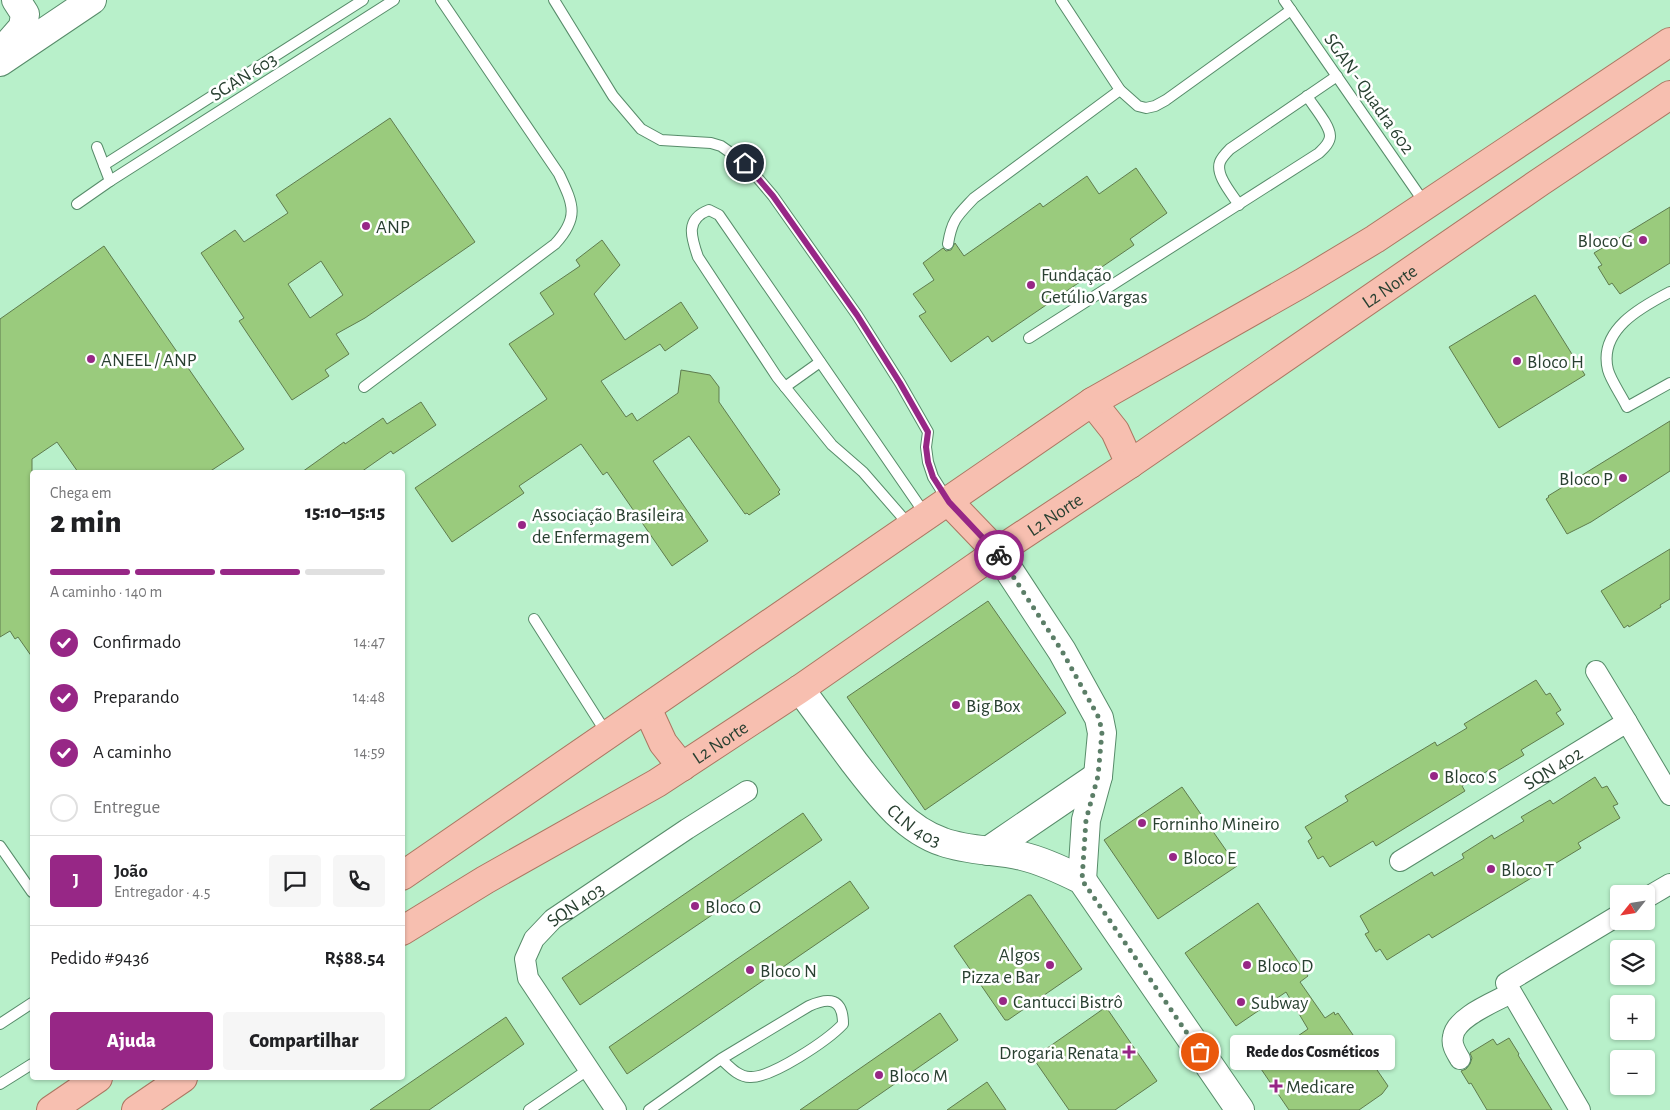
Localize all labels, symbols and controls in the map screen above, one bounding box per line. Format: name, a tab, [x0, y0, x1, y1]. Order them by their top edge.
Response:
street label: SGAN - Quadra 602	[1320, 30, 1418, 158]
street label: SGAN 603	[207, 50, 280, 105]
pin	[724, 142, 766, 184]
icon: home	[731, 149, 759, 177]
place label: ANP	[376, 218, 410, 237]
marker: ANP	[360, 220, 372, 232]
place label: Bloco G	[1578, 232, 1633, 251]
marker: Bloco G	[1637, 234, 1649, 246]
street label: L2 Norte	[1359, 262, 1421, 312]
place label: Fundação Getúlio Vargas	[1041, 266, 1148, 307]
marker: Fundação Getúlio Vargas	[1025, 279, 1037, 291]
place label: ANEEL / ANP	[101, 351, 197, 370]
marker: ANEEL / ANP	[85, 353, 97, 365]
place label: Bloco H	[1527, 353, 1584, 372]
marker: Bloco H	[1511, 355, 1523, 367]
place label: Bloco P	[1559, 470, 1613, 489]
marker: Bloco P	[1617, 472, 1629, 484]
text: Chega em	[50, 485, 112, 501]
street label: L2 Norte	[1024, 490, 1087, 540]
text: 15:10–15:15	[305, 503, 385, 522]
text: 2 min	[50, 506, 122, 538]
place label: Associação Brasileira de Enfermagem	[532, 506, 685, 547]
marker: Associação Brasileira de Enfermagem	[516, 519, 528, 531]
courier	[974, 530, 1024, 580]
icon: bike	[985, 541, 1013, 569]
text: A caminho · 140 m	[50, 584, 162, 600]
icon: check	[50, 629, 78, 657]
text: Confirmado	[93, 633, 181, 652]
text: 14:47	[354, 634, 385, 650]
icon: check	[50, 684, 78, 712]
text: Preparando	[93, 688, 179, 707]
text: 14:48	[353, 689, 385, 705]
place label: Big Box	[966, 697, 1021, 716]
marker: Big Box	[950, 699, 962, 711]
street label: L2 Norte	[689, 718, 752, 768]
icon: check	[50, 739, 78, 767]
text: A caminho	[93, 743, 172, 762]
text: 14:59	[354, 744, 385, 760]
street label: SQN 402	[1521, 744, 1586, 794]
place label: Bloco S	[1444, 768, 1497, 787]
marker: Bloco S	[1428, 770, 1440, 782]
text: Entregue	[93, 798, 160, 817]
street label: CLN 403	[883, 801, 943, 851]
place label: Forninho Mineiro	[1152, 815, 1280, 834]
marker: Forninho Mineiro	[1136, 817, 1148, 829]
place label: Bloco E	[1183, 849, 1236, 868]
marker: Bloco E	[1167, 851, 1179, 863]
button: chat	[269, 855, 321, 907]
button: phone	[333, 855, 385, 907]
place label: Bloco T	[1501, 861, 1554, 880]
text: João	[114, 862, 148, 881]
marker: Bloco T	[1485, 863, 1497, 875]
text: J	[73, 871, 79, 890]
street label: SQN 403	[543, 880, 608, 931]
text: Entregador · 4.5	[114, 884, 210, 900]
north arrow	[1610, 885, 1655, 930]
map controls	[1610, 885, 1655, 1095]
place label: Bloco O	[705, 898, 761, 917]
marker: Bloco O	[689, 900, 701, 912]
button: layers	[1610, 940, 1655, 985]
place label: Algos Pizza e Bar	[961, 946, 1040, 987]
text: Pedido #9436	[50, 949, 149, 968]
text: R$88.54	[324, 949, 385, 968]
place label: Bloco D	[1257, 957, 1313, 976]
marker: Algos Pizza e Bar	[1044, 959, 1056, 971]
marker: Bloco D	[1241, 959, 1253, 971]
place label: Bloco N	[760, 962, 817, 981]
marker: Bloco N	[744, 964, 756, 976]
place label: Cantucci Bistrô	[1013, 993, 1123, 1012]
place label: Subway	[1251, 994, 1308, 1013]
marker: Cantucci Bistrô	[997, 995, 1009, 1007]
button: +	[1610, 995, 1655, 1040]
marker: Subway	[1235, 996, 1247, 1008]
button: Ajuda	[50, 1012, 213, 1070]
button: Compartilhar	[223, 1012, 385, 1070]
pin	[1179, 1031, 1221, 1073]
callout: Rede dos Cosméticos	[1230, 1034, 1395, 1070]
icon: bag	[1186, 1038, 1214, 1066]
place label: Drogaria Renata	[999, 1044, 1119, 1063]
text: Rede dos Cosméticos	[1246, 1044, 1379, 1060]
marker: Drogaria Renata	[1123, 1046, 1135, 1058]
button: −	[1610, 1050, 1655, 1095]
place label: Bloco M	[889, 1067, 948, 1086]
marker: Bloco M	[873, 1069, 885, 1081]
place label: Medicare	[1286, 1078, 1354, 1097]
marker: Medicare	[1270, 1080, 1282, 1092]

